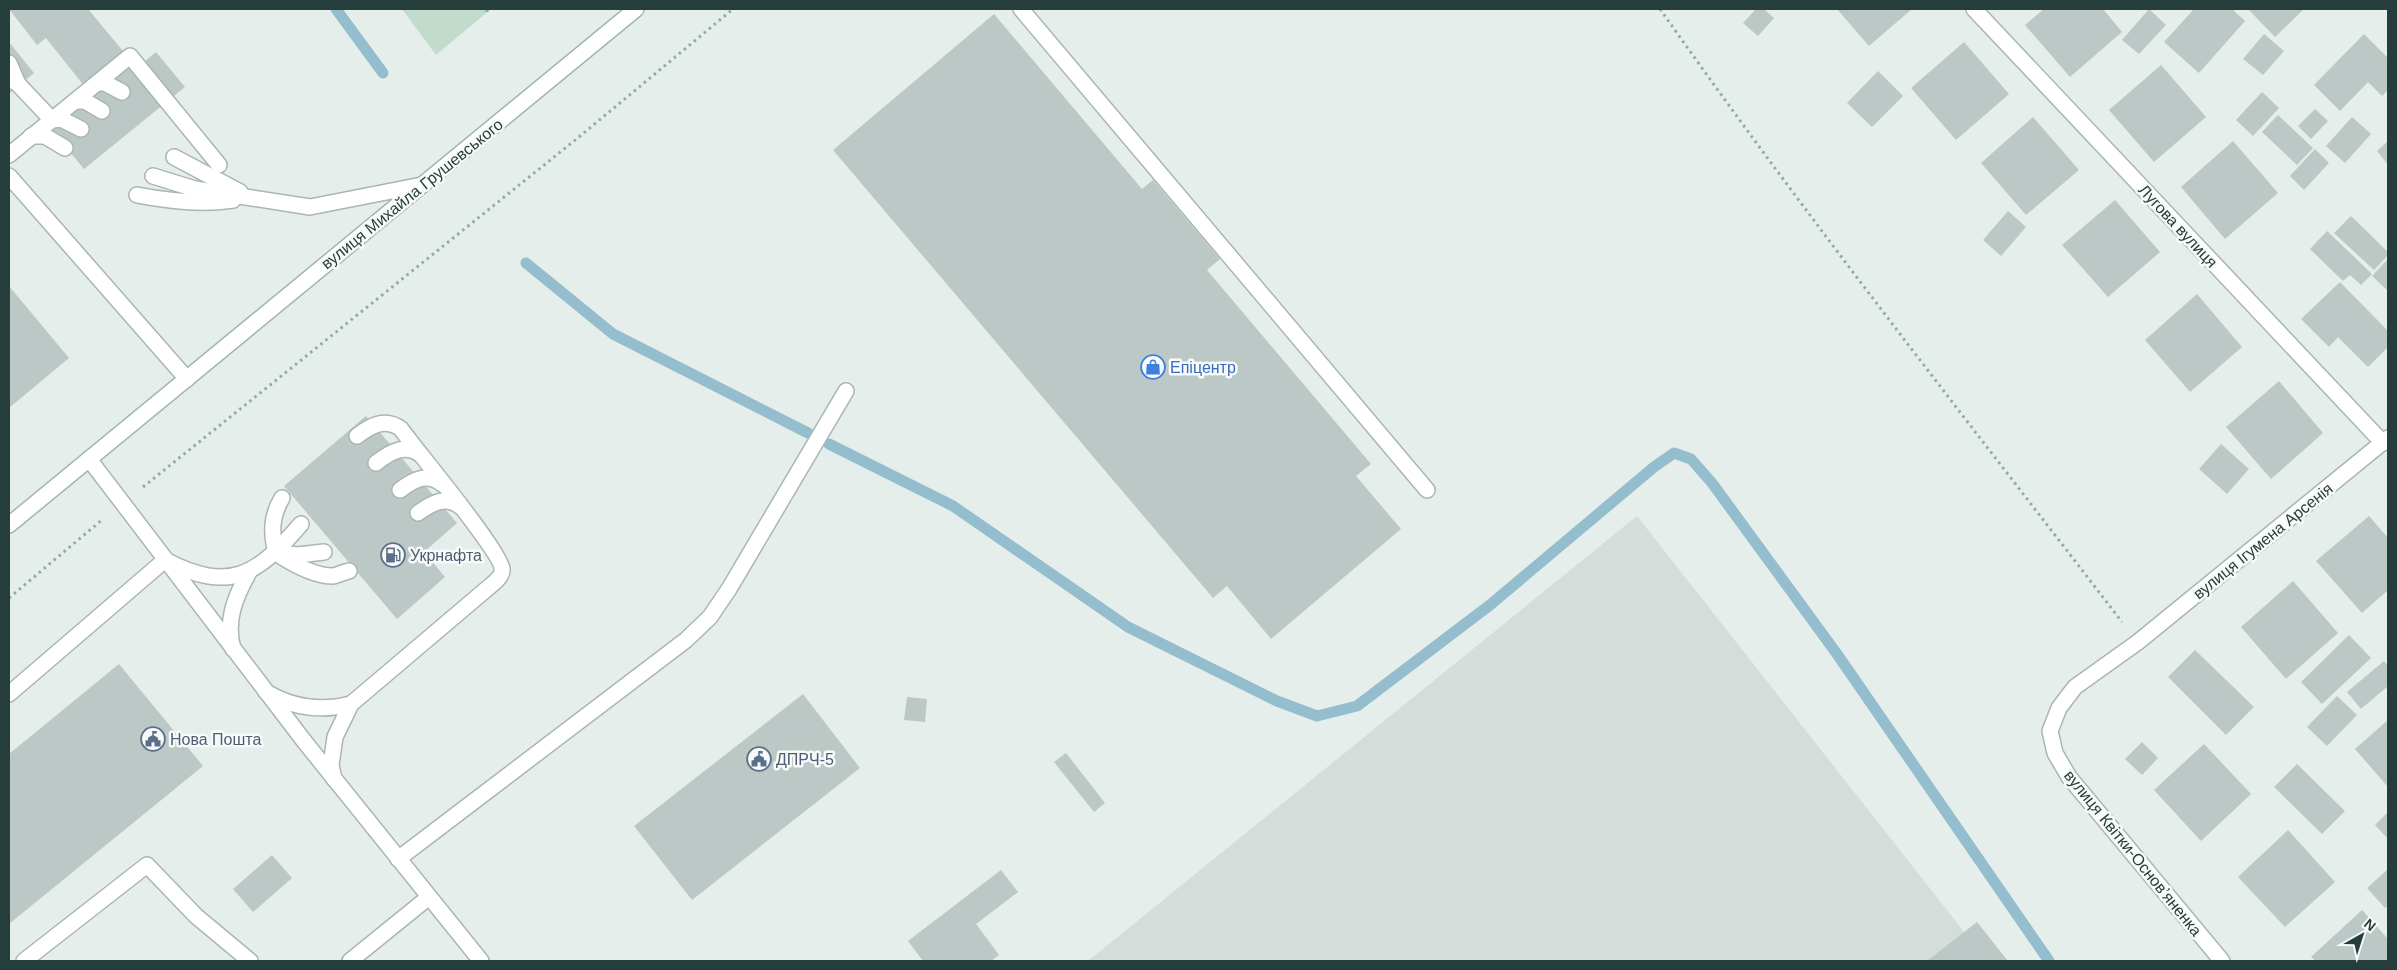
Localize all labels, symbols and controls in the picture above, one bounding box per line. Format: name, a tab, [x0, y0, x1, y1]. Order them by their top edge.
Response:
street label: вулиця Михайла Грушевського	[318, 115, 506, 272]
street label: Лугова вулиця	[2135, 181, 2221, 271]
shop icon: Епіцентр	[1140, 354, 1166, 380]
place label: Епіцентр	[1170, 359, 1236, 376]
street label: вулиця Ігумена Арсенія	[2190, 480, 2336, 602]
fuel station icon: Укрнафта	[380, 542, 406, 568]
place label: Укрнафта	[410, 547, 482, 564]
public building icon: Нова Пошта	[140, 726, 166, 752]
place label: Нова Пошта	[170, 731, 262, 748]
public building icon: ДПРЧ-5	[746, 746, 772, 772]
place label: ДПРЧ-5	[776, 751, 834, 768]
street label: вулиця Квітки-Основʼяненка	[2061, 767, 2205, 939]
north arrow	[2337, 910, 2387, 960]
text: N	[2361, 915, 2379, 934]

